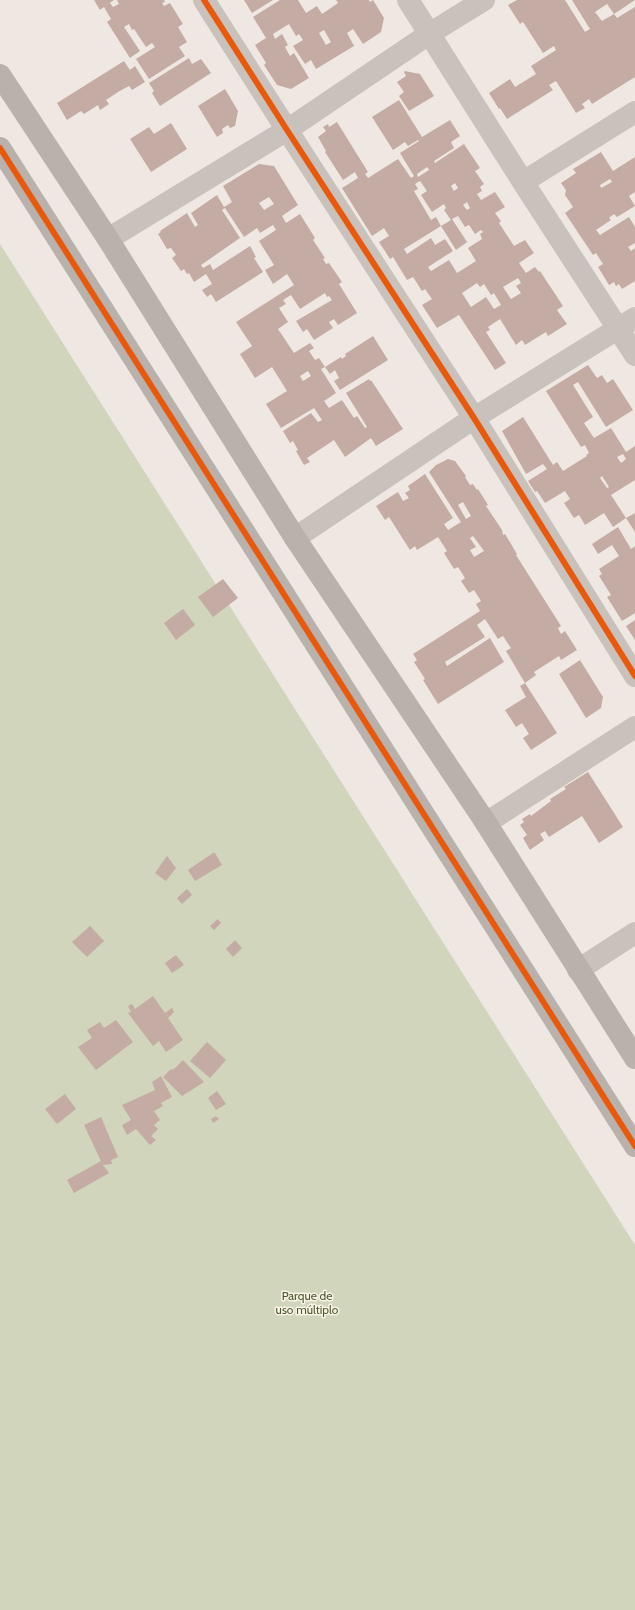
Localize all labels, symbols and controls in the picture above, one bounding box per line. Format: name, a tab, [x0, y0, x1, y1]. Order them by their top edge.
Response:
park label: Parque de uso múltiplo	[276, 1289, 338, 1317]

